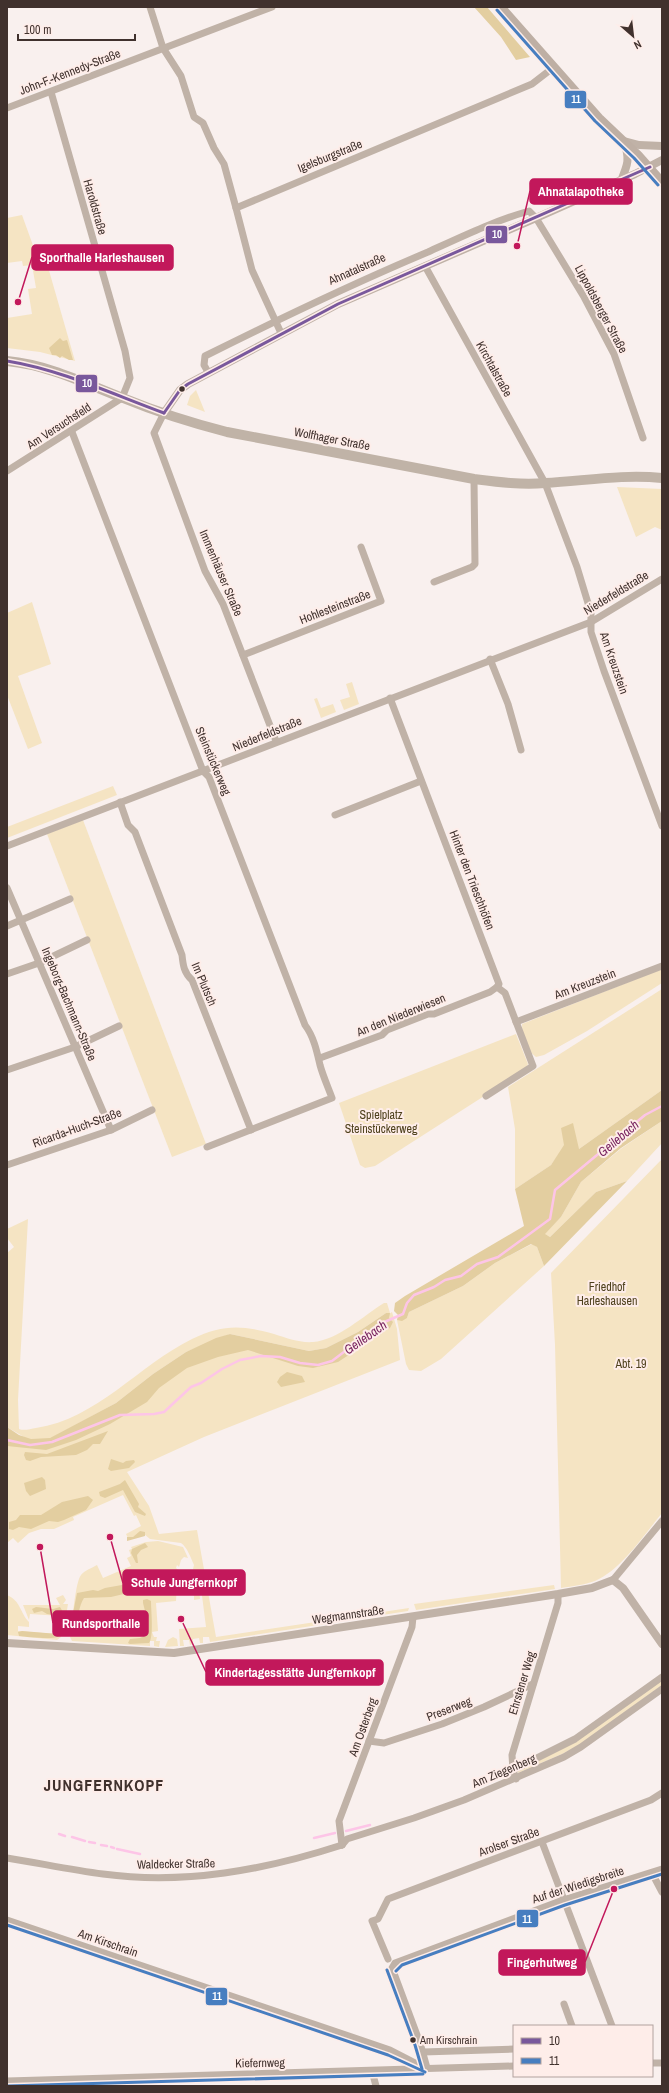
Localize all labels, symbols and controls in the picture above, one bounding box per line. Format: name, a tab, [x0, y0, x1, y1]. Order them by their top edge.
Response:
scale bar	[18, 16, 135, 42]
north arrow	[613, 16, 653, 56]
text: 100 m	[24, 22, 51, 38]
text: N	[632, 37, 644, 53]
street label: John-F.-Kennedy-Straße	[17, 45, 123, 99]
line badge: 11	[564, 90, 587, 109]
text: 11	[571, 92, 581, 106]
street label: Igelsburgstraße	[295, 136, 365, 176]
street label: Haroldstraße	[79, 177, 111, 237]
callout: Ahnatalapotheke	[530, 179, 632, 204]
text: Ahnatalapotheke	[538, 183, 624, 200]
line badge: 10	[485, 225, 508, 244]
text: 10	[492, 227, 502, 241]
callout: Sporthalle Harleshausen	[32, 245, 173, 270]
text: Sporthalle Harleshausen	[39, 249, 165, 266]
street label: Ahnatalstraße	[325, 249, 388, 289]
street label: Lippoldsberger Straße	[571, 262, 631, 356]
street label: Kirchtalstraße	[472, 338, 516, 400]
line badge: 10	[75, 374, 98, 393]
text: 10	[82, 376, 92, 390]
unlabelled marker	[177, 384, 187, 394]
street label: Am Versuchsfeld	[23, 399, 94, 453]
street label: Wolfhager Straße	[293, 424, 371, 454]
street label: Immenhäuser Straße	[196, 527, 246, 619]
street label: Niederfeldstraße	[580, 567, 652, 619]
street label: Hohlesteinstraße	[297, 586, 373, 628]
street label: Am Kreuzstein	[596, 629, 632, 696]
street label: Niederfeldstraße	[230, 713, 304, 755]
street label: Steinstückerweg	[191, 724, 235, 798]
street label: Hinter den Trieschhöfen	[446, 828, 498, 932]
street label: Ingeborg-Bachmann-Straße	[38, 945, 100, 1063]
street label: Im Plutsch	[188, 960, 220, 1008]
street label: Am Kreuzstein	[551, 965, 618, 1003]
street label: An den Niederwiesen	[353, 990, 448, 1041]
street label: Ricarda-Huch-Straße	[30, 1104, 124, 1152]
park label: Spielplatz Steinstückerweg	[345, 1107, 418, 1137]
water label: Geilebach	[594, 1116, 642, 1161]
park label: Friedhof Harleshausen	[577, 1279, 637, 1309]
water label: Geilebach	[341, 1316, 390, 1358]
park label: Abt. 19	[614, 1356, 647, 1372]
callout: Schule Jungfernkopf	[123, 1570, 245, 1595]
text: Schule Jungfernkopf	[131, 1574, 237, 1591]
street label: Wegmannstraße	[311, 1602, 385, 1628]
callout: Rundsporthalle	[53, 1611, 148, 1636]
text: Rundsporthalle	[62, 1615, 140, 1632]
street label: Ehrstener Weg	[505, 1649, 539, 1717]
callout: Kindertagesstätte Jungfernkopf	[206, 1660, 383, 1685]
text: Kindertagesstätte Jungfernkopf	[214, 1664, 376, 1681]
street label: Preserweg	[424, 1693, 474, 1725]
street label: Am Osterberg	[345, 1695, 381, 1759]
street label: Am Ziegenberg	[469, 1750, 539, 1792]
district label: JUNGFERNKOPF	[44, 1774, 164, 1796]
street label: Arolser Straße	[476, 1824, 542, 1861]
street label: Waldecker Straße	[137, 1855, 215, 1873]
street label: Auf der Wiedigsbreite	[529, 1863, 626, 1908]
line badge: 11	[516, 1909, 539, 1928]
text: 11	[522, 1912, 532, 1926]
street label: Am Kirschrain	[75, 1925, 140, 1961]
callout: Fingerhutweg	[499, 1950, 585, 1975]
text: Fingerhutweg	[507, 1954, 577, 1971]
line badge: 11	[205, 1987, 228, 2006]
text: 11	[212, 1989, 222, 2003]
legend	[513, 2025, 653, 2077]
place label: Am Kirschrain	[419, 2033, 477, 2047]
text: 10	[549, 2033, 560, 2049]
marker: Am Kirschrain	[408, 2035, 418, 2045]
text: 11	[549, 2053, 560, 2069]
street label: Kiefernweg	[235, 2055, 286, 2071]

